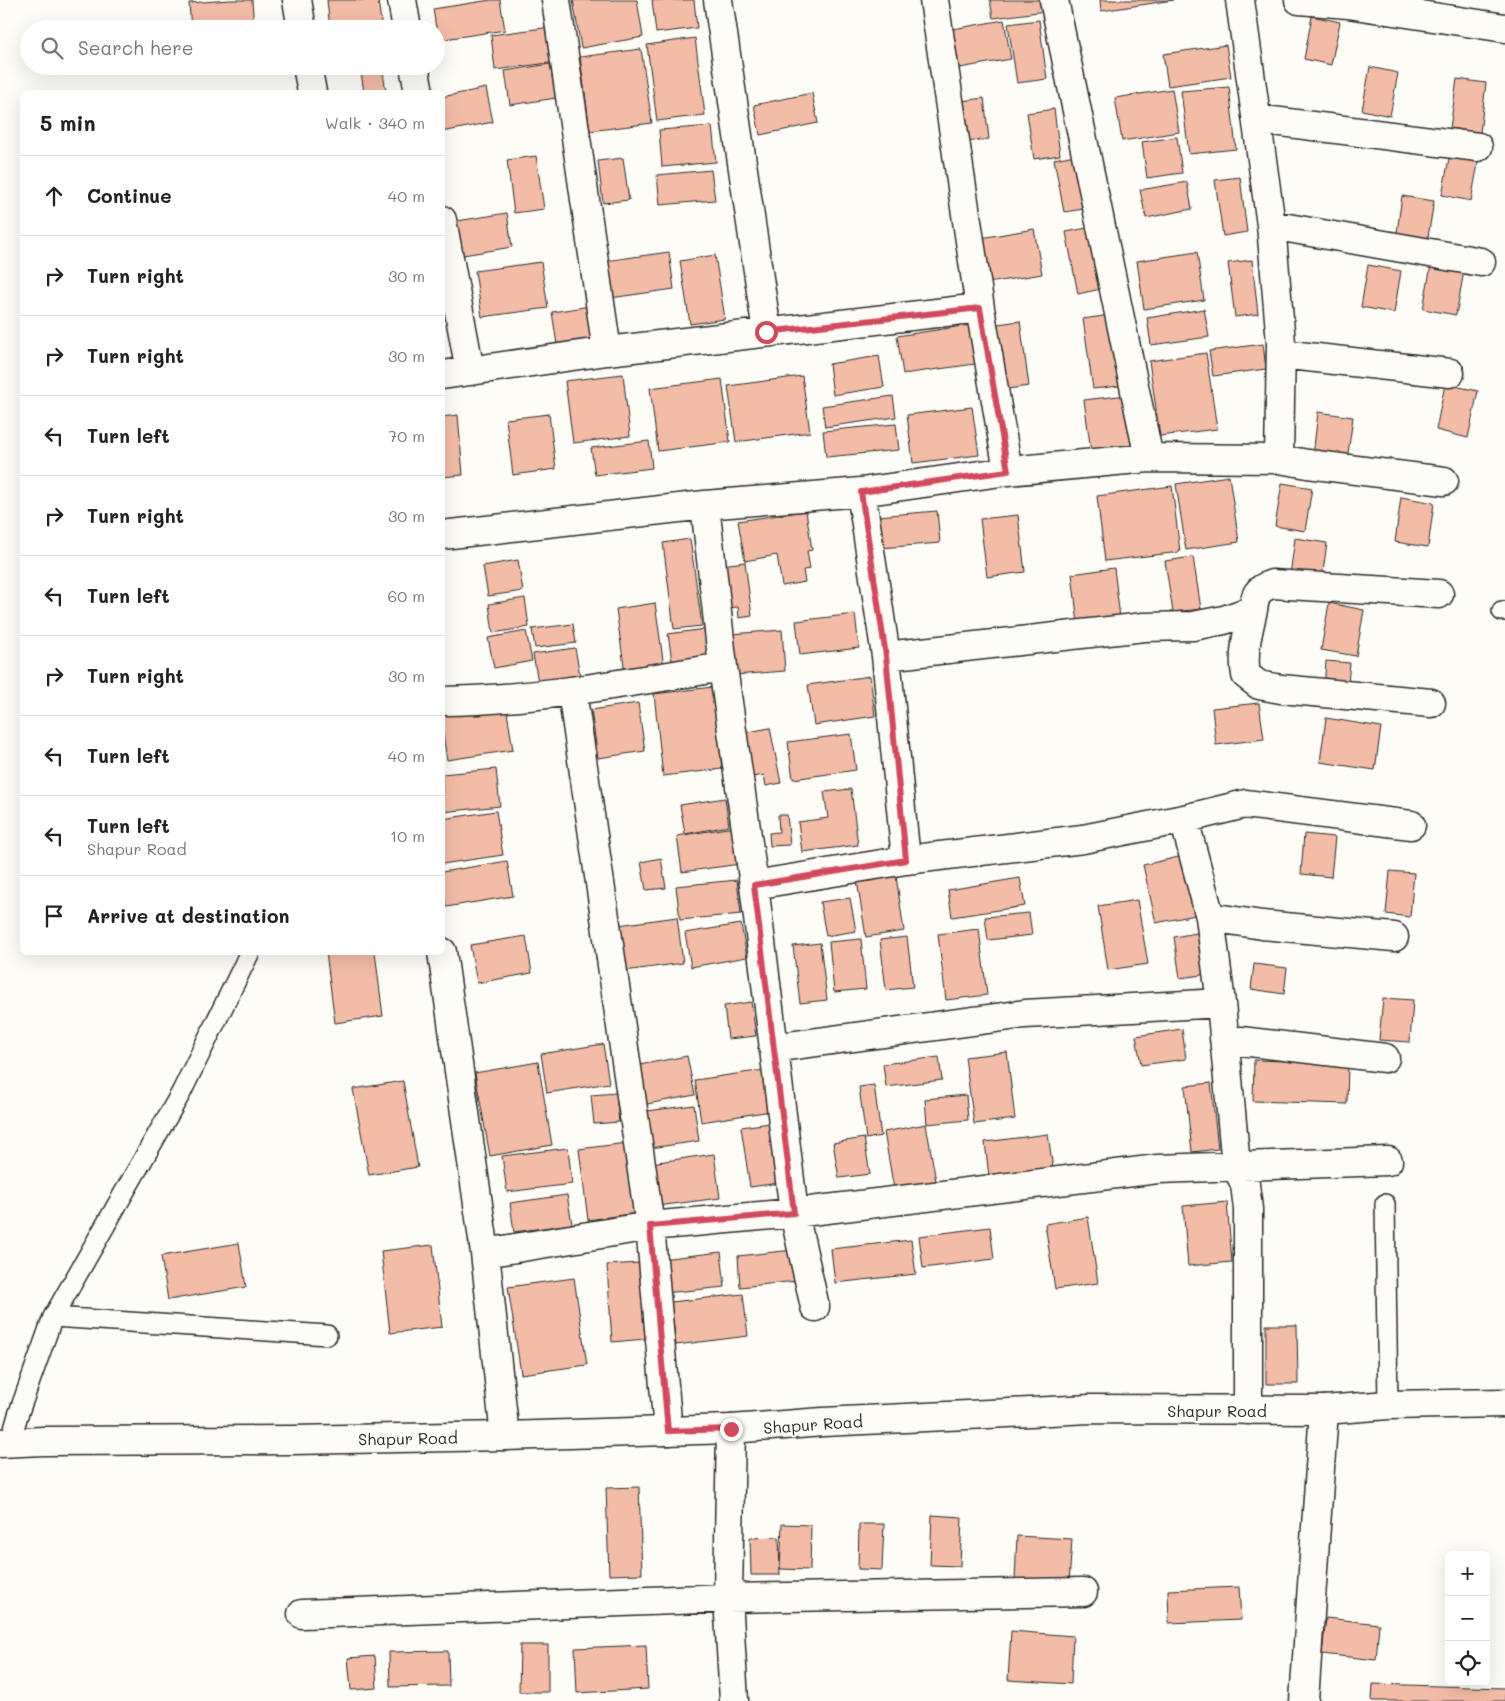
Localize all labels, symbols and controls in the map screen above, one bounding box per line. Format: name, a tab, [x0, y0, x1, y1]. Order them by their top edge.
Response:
search box	[20, 20, 445, 75]
icon: search	[38, 34, 66, 62]
text: Search here	[78, 35, 194, 60]
text: 5 min	[40, 109, 96, 136]
text: Walk · 340 m	[325, 112, 425, 133]
icon: ahead	[40, 182, 68, 210]
text: Continue	[87, 183, 172, 208]
text: 40 m	[388, 185, 425, 206]
icon: right	[40, 262, 68, 290]
text: Turn right	[87, 263, 184, 288]
text: 30 m	[388, 265, 425, 286]
route start	[755, 321, 778, 344]
icon: right	[40, 342, 68, 370]
text: Turn right	[87, 343, 184, 368]
text: 30 m	[388, 345, 425, 366]
icon: left	[40, 422, 68, 450]
text: Turn left	[87, 423, 170, 448]
text: 70 m	[388, 425, 425, 446]
icon: right	[40, 502, 68, 530]
text: Turn right	[87, 503, 184, 528]
text: 30 m	[388, 505, 425, 526]
icon: left	[40, 582, 68, 610]
text: Turn left	[87, 583, 170, 608]
text: 60 m	[388, 585, 425, 606]
icon: right	[40, 662, 68, 690]
text: Turn right	[87, 663, 184, 688]
text: 30 m	[388, 665, 425, 686]
icon: left	[40, 742, 68, 770]
text: Turn left	[87, 743, 170, 768]
text: 40 m	[388, 745, 425, 766]
text: Turn left	[87, 813, 170, 838]
icon: left	[40, 822, 68, 850]
text: 10 m	[390, 825, 425, 846]
text: Shapur Road	[87, 838, 187, 859]
icon: arrive	[40, 902, 68, 930]
text: Arrive at destination	[87, 903, 290, 928]
street label: Shapur Road	[1167, 1400, 1267, 1421]
street label: Shapur Road	[763, 1410, 863, 1438]
route end	[720, 1418, 743, 1441]
street label: Shapur Road	[358, 1427, 458, 1449]
map controls	[1445, 1551, 1490, 1686]
button: +	[1445, 1551, 1490, 1596]
button: −	[1445, 1596, 1490, 1641]
button: locate	[1445, 1641, 1490, 1686]

